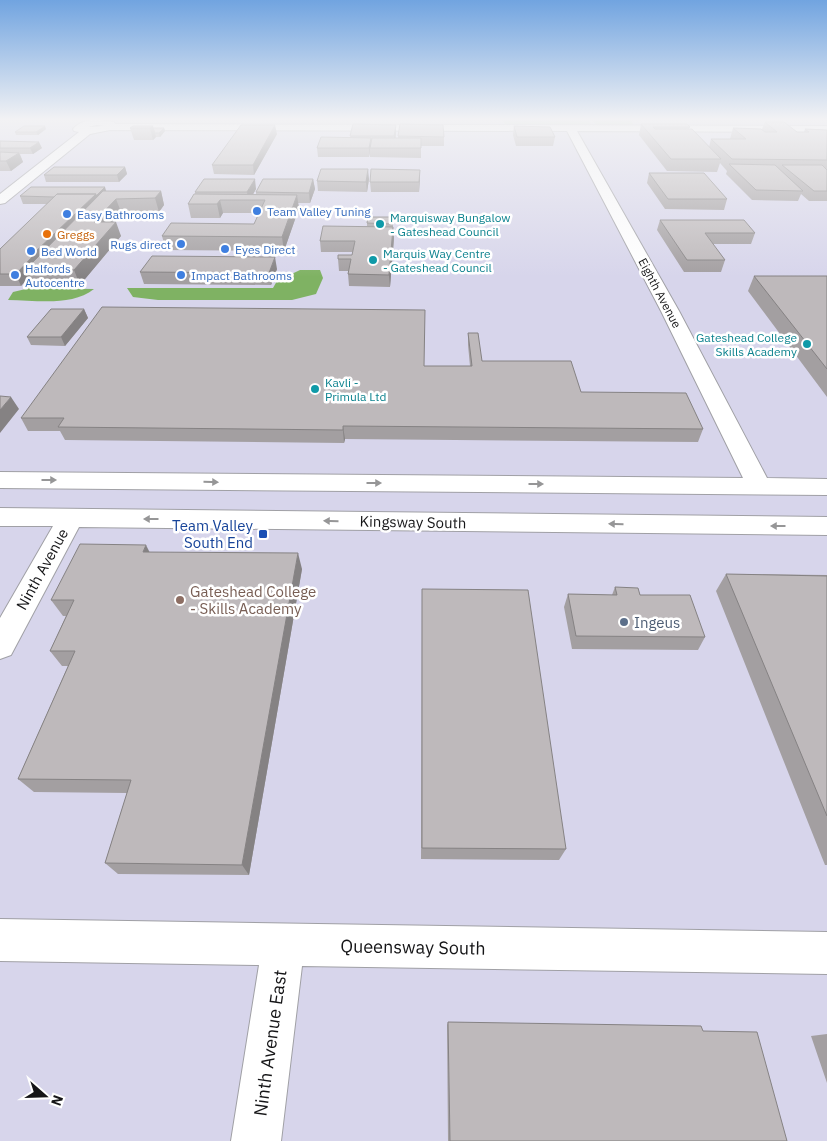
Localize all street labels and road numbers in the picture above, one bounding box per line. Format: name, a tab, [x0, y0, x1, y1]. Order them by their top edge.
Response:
street label: Eighth Avenue	[635, 255, 685, 331]
street label: Kingsway South	[360, 512, 466, 532]
street label: Ninth Avenue	[12, 525, 72, 613]
street label: Queensway South	[340, 934, 486, 960]
street label: Ninth Avenue East	[248, 968, 292, 1118]

